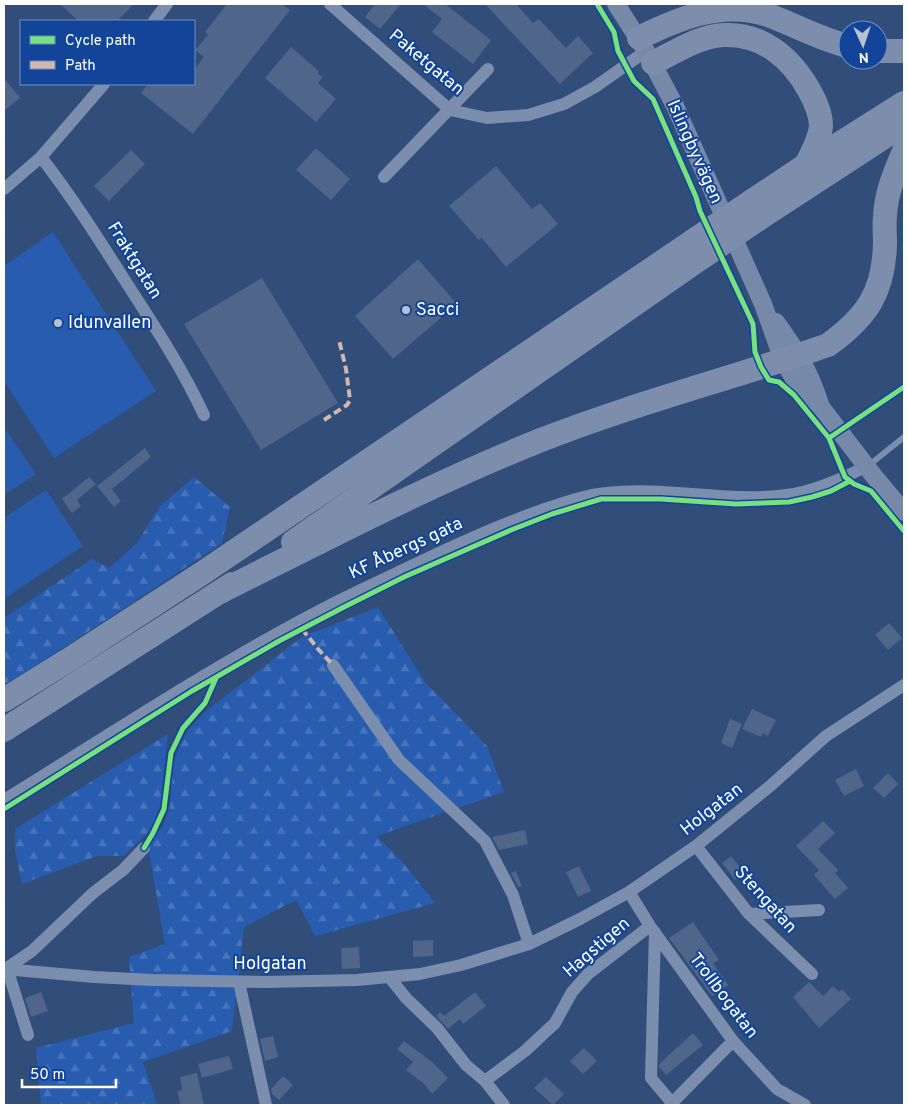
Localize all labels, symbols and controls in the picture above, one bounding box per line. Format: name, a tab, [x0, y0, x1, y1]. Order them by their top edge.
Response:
legend	[20, 20, 195, 85]
north arrow	[838, 20, 888, 70]
street label: Paketgatan	[384, 25, 468, 101]
text: Cycle path	[65, 32, 136, 51]
text: N	[858, 48, 869, 65]
text: Path	[65, 57, 96, 76]
street label: Islingbyvägen	[661, 96, 727, 208]
street label: Fraktgatan	[101, 218, 167, 304]
place label: Sacci	[416, 299, 459, 322]
marker: Sacci	[400, 304, 412, 316]
place label: Idunvallen	[68, 312, 151, 335]
marker: Idunvallen	[52, 317, 64, 329]
street label: KF Åbergs gata	[345, 513, 467, 585]
street label: Holgatan	[676, 778, 748, 842]
street label: Stengatan	[729, 861, 801, 939]
street label: Hagstigen	[559, 913, 635, 983]
street label: Trollbogatan	[683, 949, 763, 1043]
street label: Holgatan	[233, 953, 307, 976]
scale bar	[22, 1056, 116, 1088]
text: 50 m	[30, 1066, 65, 1085]

